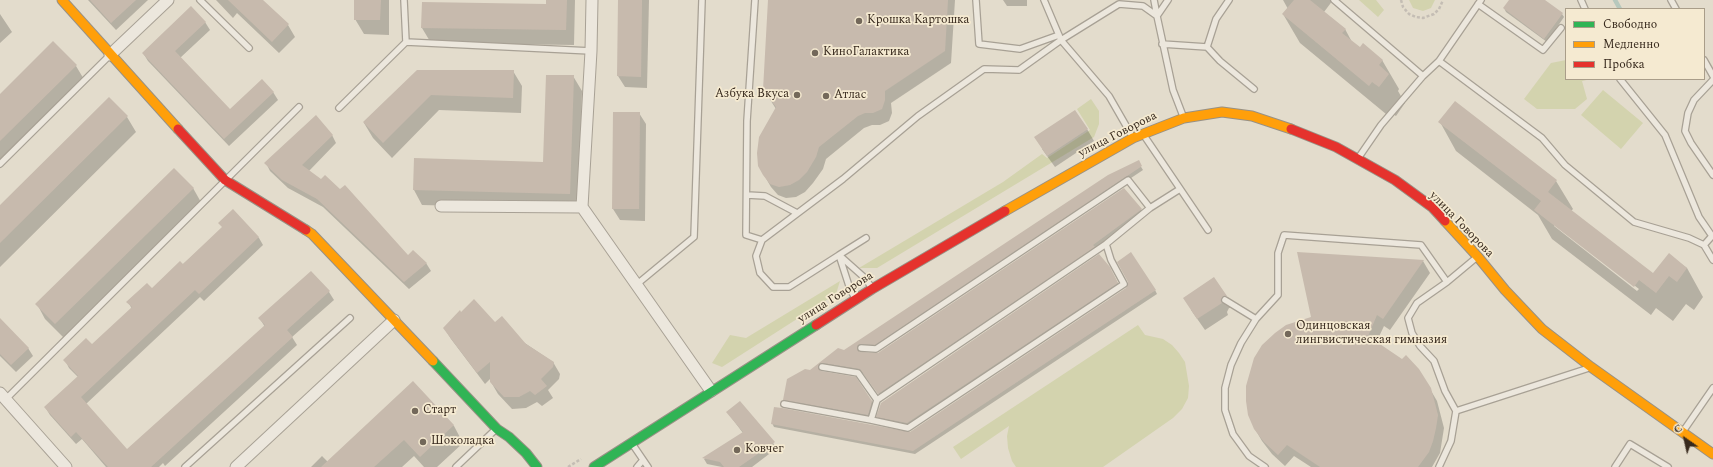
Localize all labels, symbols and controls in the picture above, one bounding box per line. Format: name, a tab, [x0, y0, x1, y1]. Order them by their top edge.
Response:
legend	[1565, 8, 1705, 80]
place label: Крошка Картошка	[867, 14, 969, 28]
text: Свободно	[1603, 15, 1657, 34]
marker: Крошка Картошка	[854, 16, 864, 26]
text: Медленно	[1603, 35, 1660, 54]
place label: КиноГалактика	[823, 46, 909, 60]
marker: КиноГалактика	[810, 48, 820, 58]
text: Пробка	[1603, 55, 1645, 74]
place label: Азбука Вкуса	[715, 88, 789, 102]
place label: Атлас	[834, 89, 866, 103]
marker: Азбука Вкуса	[792, 90, 802, 100]
marker: Атлас	[821, 91, 831, 101]
street label: улица Говорова	[1076, 109, 1160, 161]
street label: улица Говорова	[1426, 189, 1496, 261]
street label: улица Говорова	[796, 269, 876, 327]
place label: Одинцовская лингвистическая гимназия	[1296, 320, 1447, 348]
marker: Одинцовская лингвистическая гимназия	[1283, 329, 1293, 339]
place label: Старт	[423, 404, 456, 418]
marker: Старт	[410, 406, 420, 416]
north arrow	[1665, 419, 1705, 459]
text: С	[1670, 419, 1686, 438]
place label: Шоколадка	[431, 435, 494, 449]
marker: Шоколадка	[418, 437, 428, 447]
place label: Ковчег	[745, 443, 784, 457]
marker: Ковчег	[732, 445, 742, 455]

